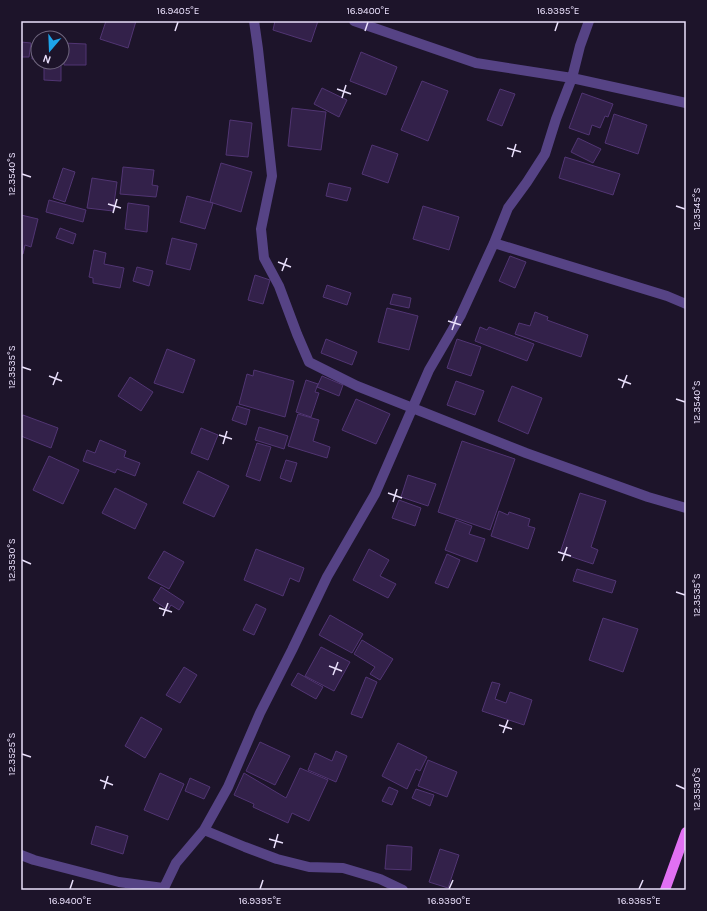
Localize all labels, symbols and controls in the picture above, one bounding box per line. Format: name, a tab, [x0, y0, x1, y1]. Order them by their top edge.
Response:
text: 16.9405°E	[157, 5, 199, 17]
text: 16.9400°E	[346, 5, 390, 17]
text: 16.9395°E	[537, 5, 580, 17]
north arrow	[30, 30, 70, 70]
text: N	[41, 52, 53, 66]
text: 12.3540°S	[6, 152, 18, 196]
text: 12.3545°S	[691, 187, 703, 231]
text: 12.3535°S	[6, 345, 18, 389]
text: 12.3540°S	[691, 380, 703, 424]
text: 12.3530°S	[6, 538, 18, 582]
text: 12.3535°S	[691, 573, 703, 617]
text: 12.3525°S	[6, 732, 18, 776]
text: 12.3530°S	[691, 767, 703, 811]
text: 16.9400°E	[48, 895, 92, 907]
text: 16.9395°E	[239, 895, 282, 907]
text: 16.9390°E	[427, 895, 471, 907]
text: 16.9385°E	[617, 895, 661, 907]

